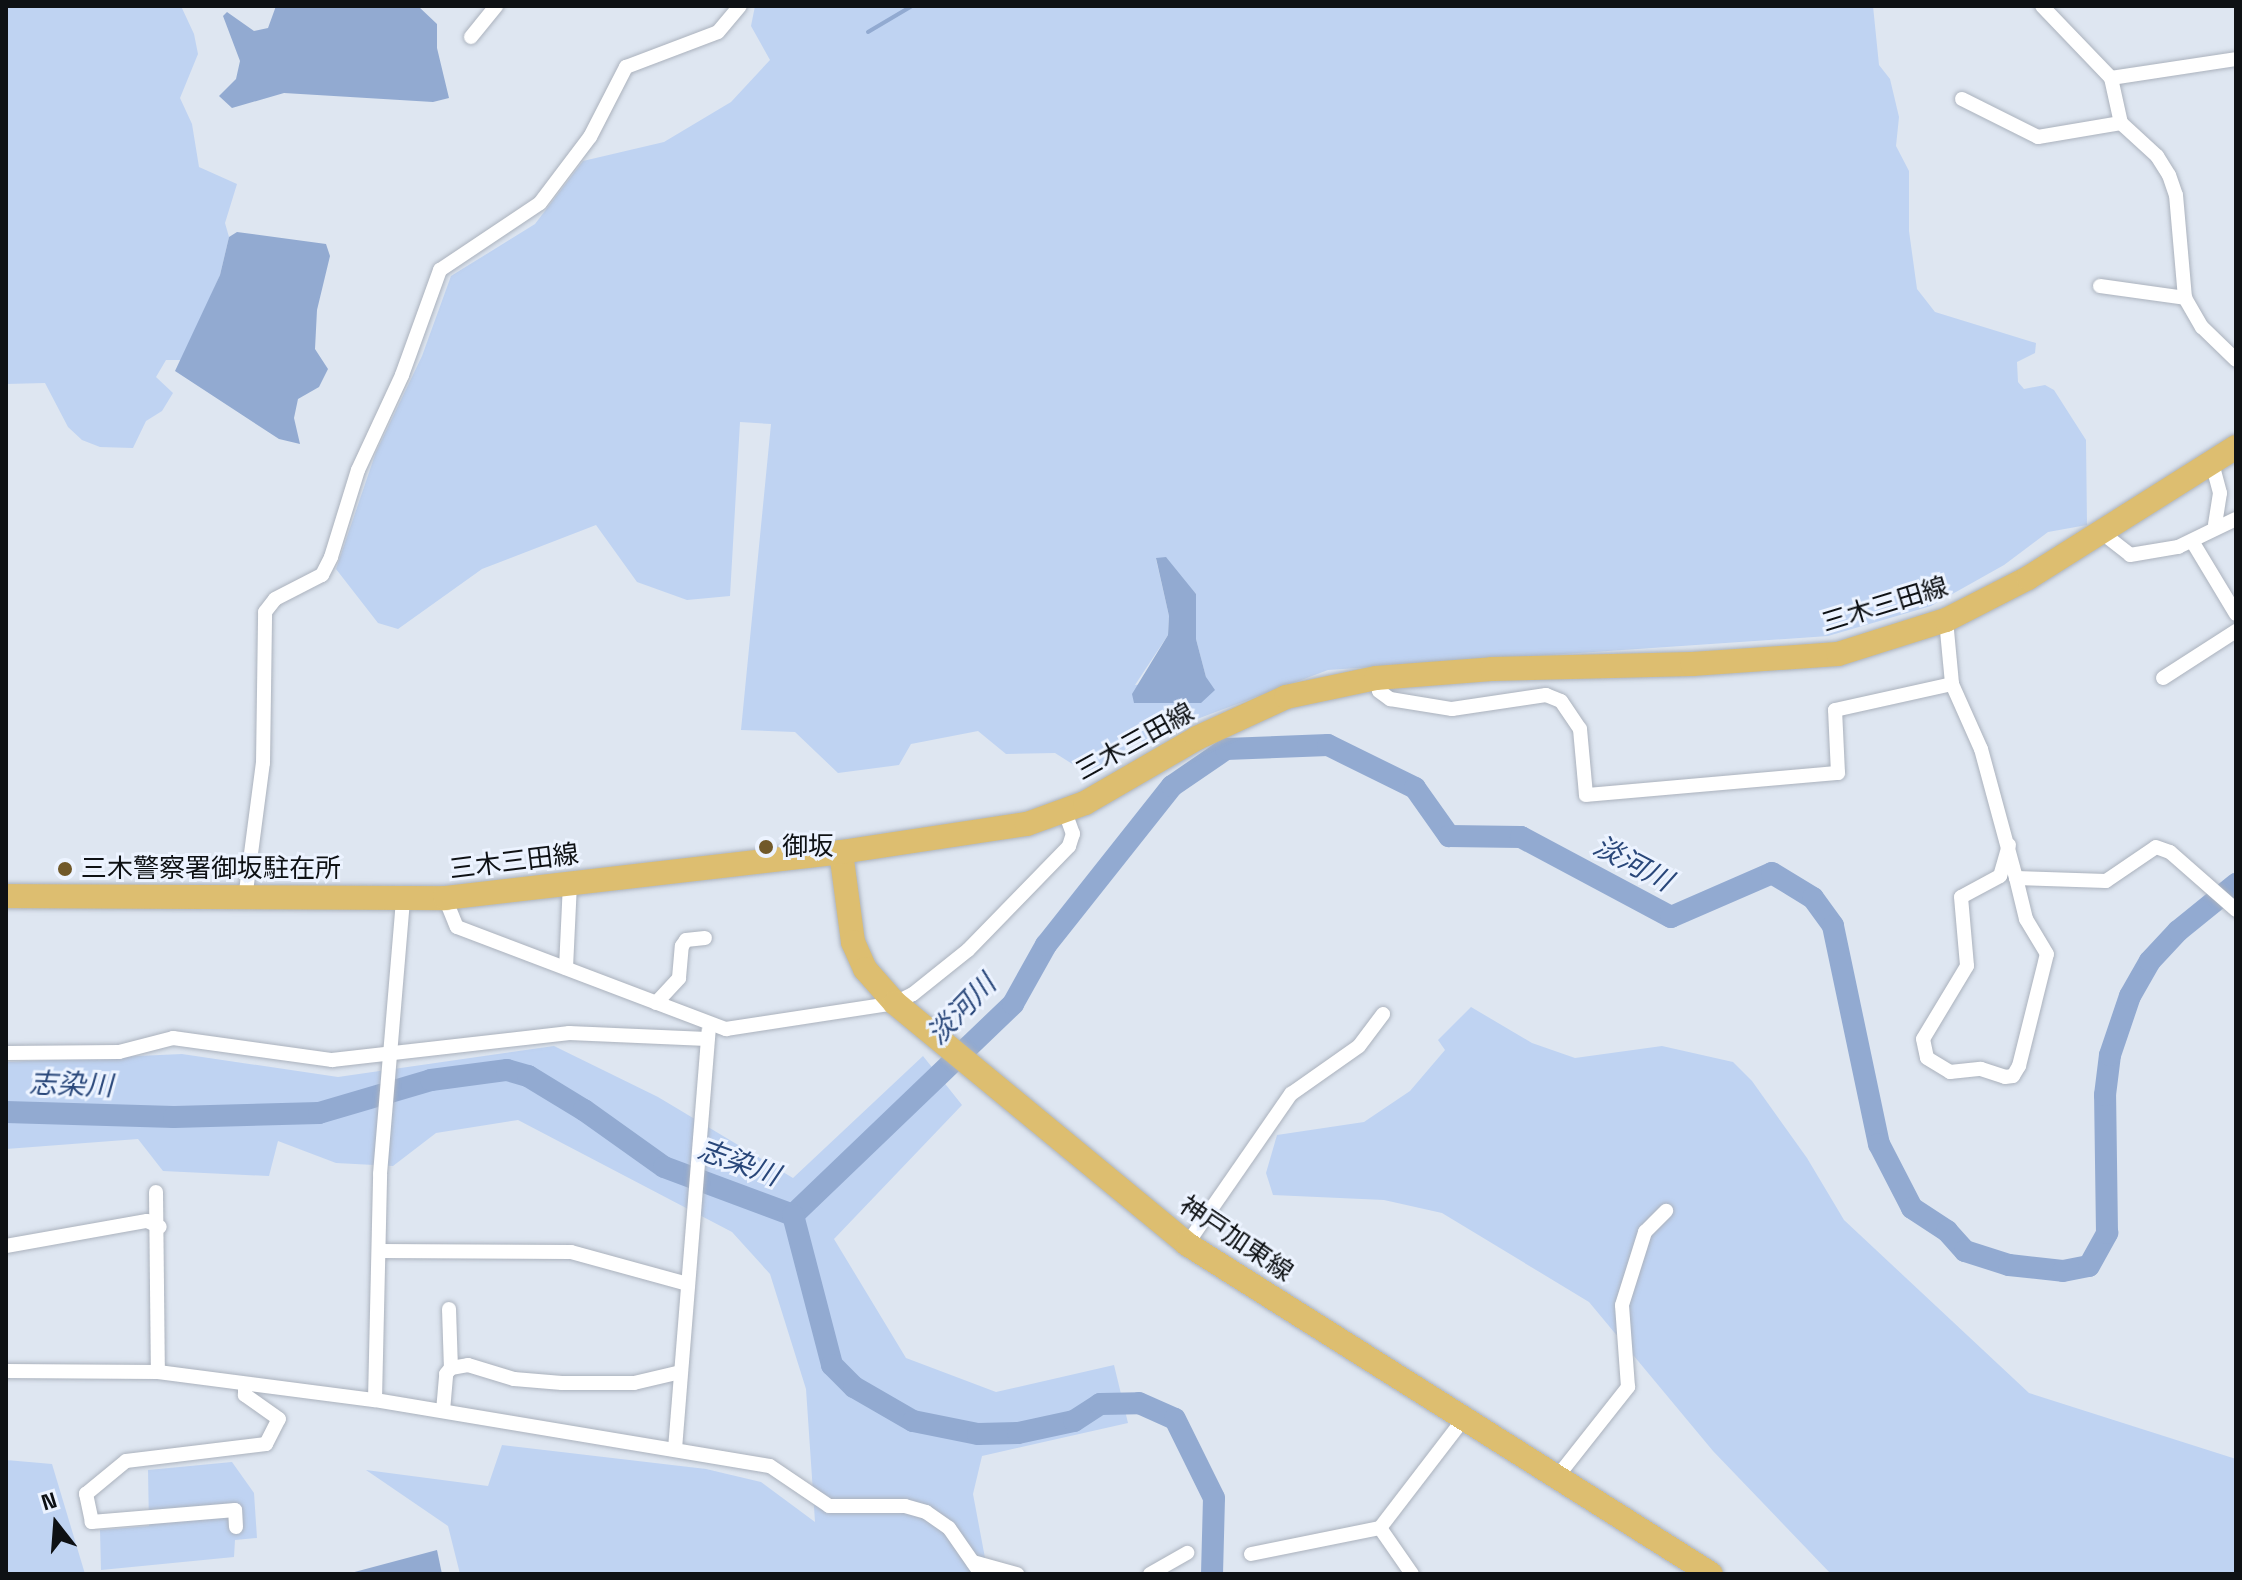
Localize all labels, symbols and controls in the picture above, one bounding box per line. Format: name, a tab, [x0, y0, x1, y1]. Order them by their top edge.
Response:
street label: 三木三田線	[1818, 571, 1952, 639]
street label: 三木三田線	[1071, 697, 1199, 787]
water label: 淡河川	[1588, 828, 1678, 898]
place label: 御坂	[782, 831, 834, 863]
marker: 御坂	[757, 838, 775, 856]
street label: 三木三田線	[448, 839, 580, 885]
place label: 三木警察署御坂駐在所	[81, 853, 341, 885]
marker: 三木警察署御坂駐在所	[56, 860, 74, 878]
water label: 淡河川	[920, 967, 1002, 1051]
water label: 志染川	[28, 1066, 114, 1102]
water label: 志染川	[694, 1132, 784, 1192]
street label: 神戸加東線	[1173, 1190, 1299, 1288]
north arrow	[16, 1484, 96, 1564]
text: N	[38, 1486, 60, 1517]

